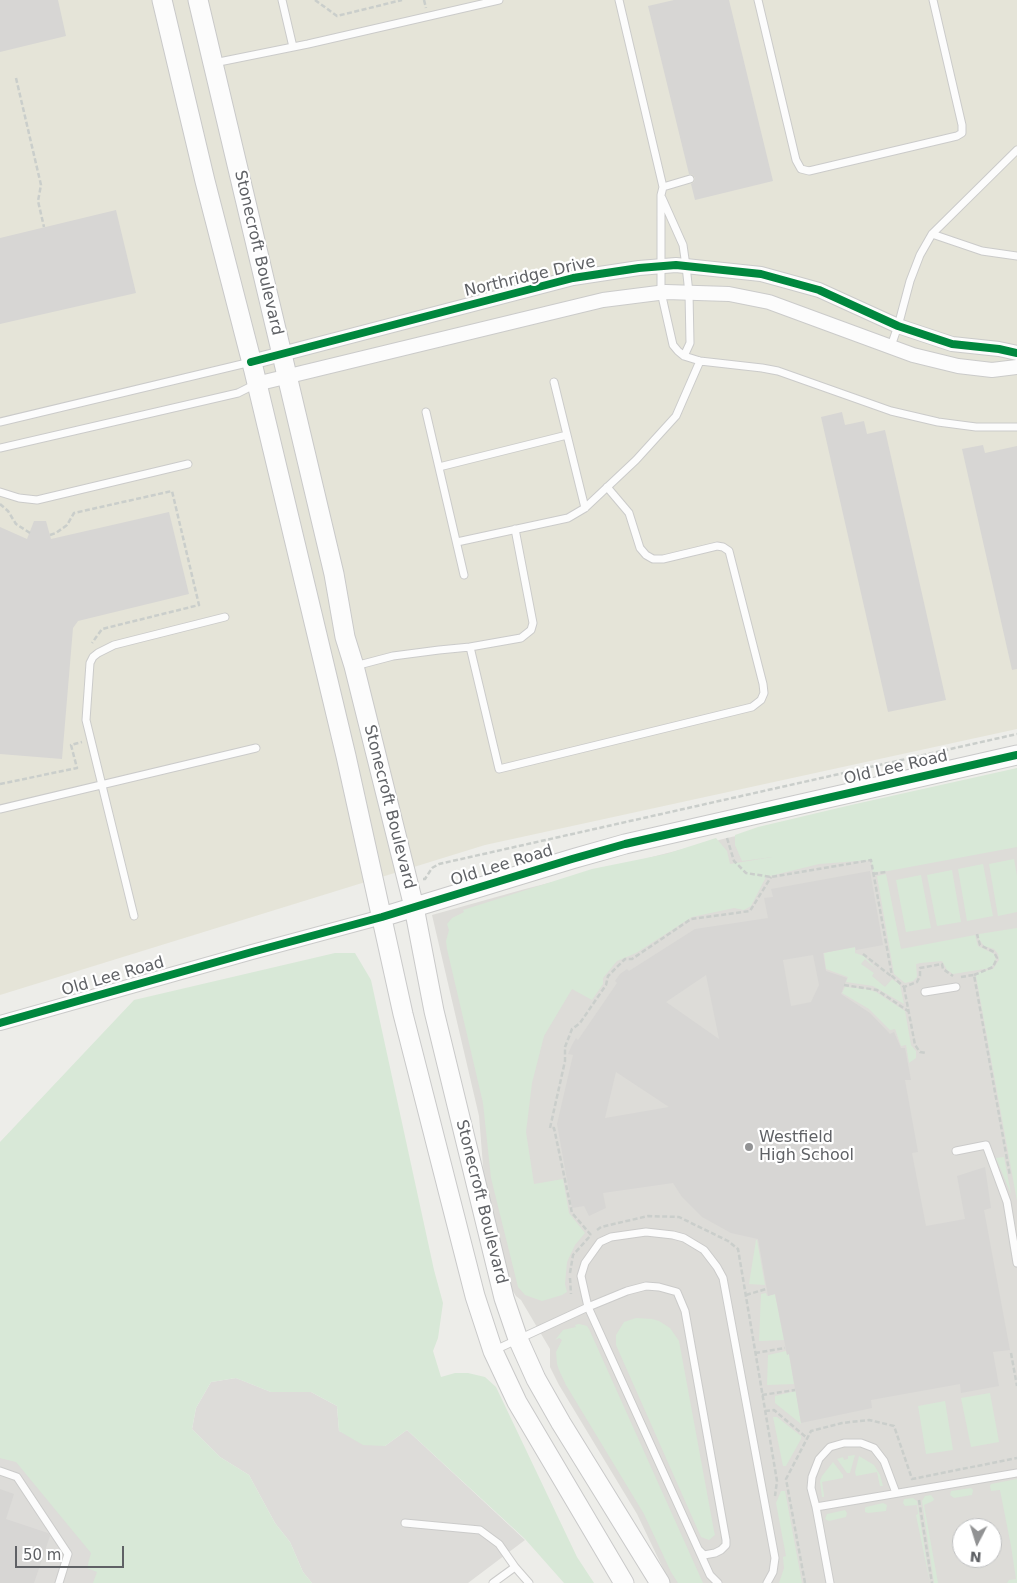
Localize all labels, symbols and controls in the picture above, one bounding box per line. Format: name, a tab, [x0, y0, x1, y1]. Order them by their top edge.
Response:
street label: Stonecroft Boulevard	[230, 169, 286, 337]
street label: Northridge Drive	[463, 253, 597, 301]
street label: Stonecroft Boulevard	[359, 723, 419, 891]
street label: Old Lee Road	[842, 747, 950, 789]
street label: Old Lee Road	[449, 841, 555, 891]
street label: Old Lee Road	[59, 953, 167, 1001]
street label: Stonecroft Boulevard	[451, 1118, 511, 1286]
place label: Westfield High School	[759, 1128, 854, 1166]
marker: Westfield High School	[743, 1141, 755, 1153]
north arrow	[952, 1518, 1002, 1568]
scale bar	[18, 1536, 126, 1568]
text: 50 m	[23, 1546, 61, 1564]
text: N	[969, 1548, 982, 1565]

